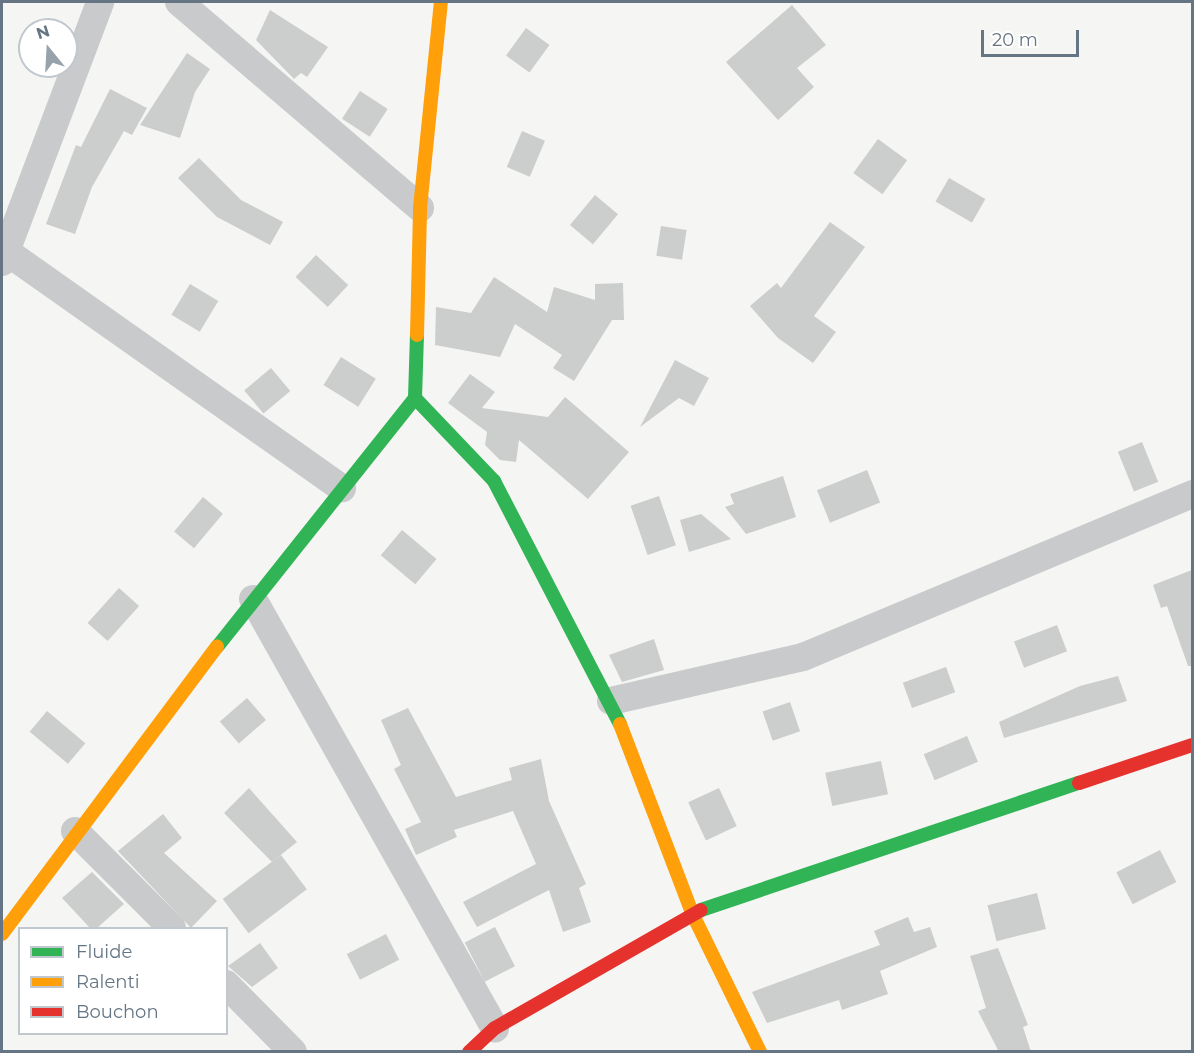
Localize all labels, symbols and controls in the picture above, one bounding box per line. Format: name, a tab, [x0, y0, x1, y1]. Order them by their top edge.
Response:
north arrow	[18, 18, 78, 78]
scale bar	[984, 18, 1082, 56]
text: N	[34, 21, 52, 43]
text: 20 m	[992, 29, 1038, 51]
legend	[18, 927, 228, 1035]
text: Fluide	[76, 941, 132, 963]
text: Ralenti	[76, 971, 140, 993]
text: Bouchon	[76, 1001, 159, 1023]

